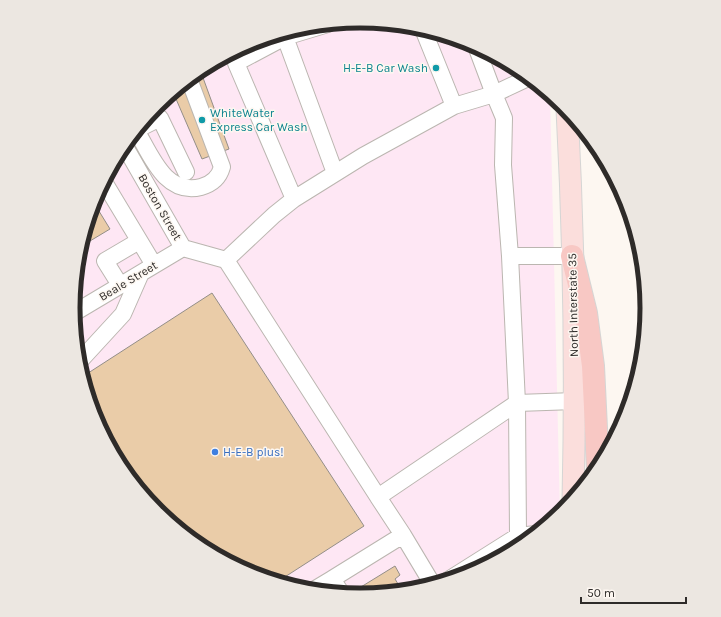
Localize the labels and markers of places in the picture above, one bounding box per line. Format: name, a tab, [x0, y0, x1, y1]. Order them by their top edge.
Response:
place label: H-E-B Car Wash	[343, 61, 428, 75]
marker: H-E-B Car Wash	[431, 63, 441, 73]
place label: WhiteWater Express Car Wash	[210, 106, 308, 134]
marker: WhiteWater Express Car Wash	[197, 115, 207, 125]
place label: H-E-B plus!	[223, 445, 284, 459]
marker: H-E-B plus!	[210, 447, 220, 457]

